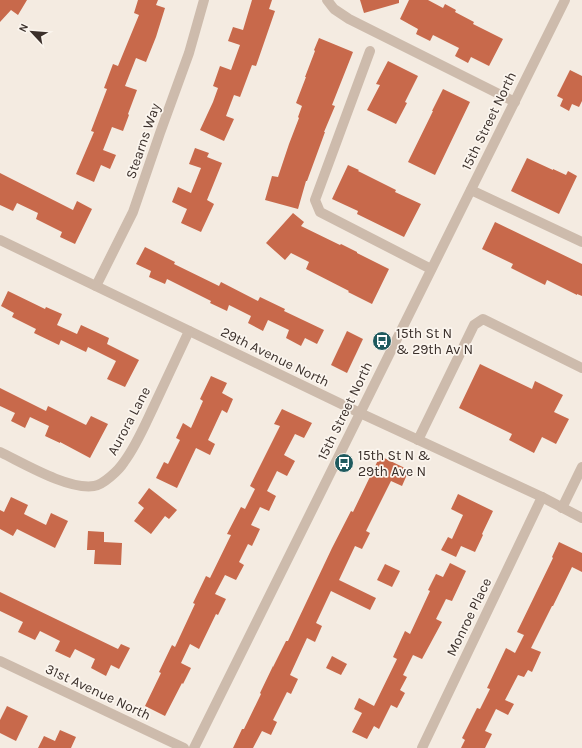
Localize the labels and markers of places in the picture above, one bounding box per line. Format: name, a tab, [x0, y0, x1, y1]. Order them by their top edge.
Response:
place label: 15th St N & 29th Av N	[396, 325, 473, 358]
bus stop icon: 15th St N & 29th Av N	[371, 330, 393, 352]
place label: 15th St N & 29th Ave N	[358, 447, 431, 480]
bus stop icon: 15th St N & 29th Ave N	[333, 452, 355, 474]

